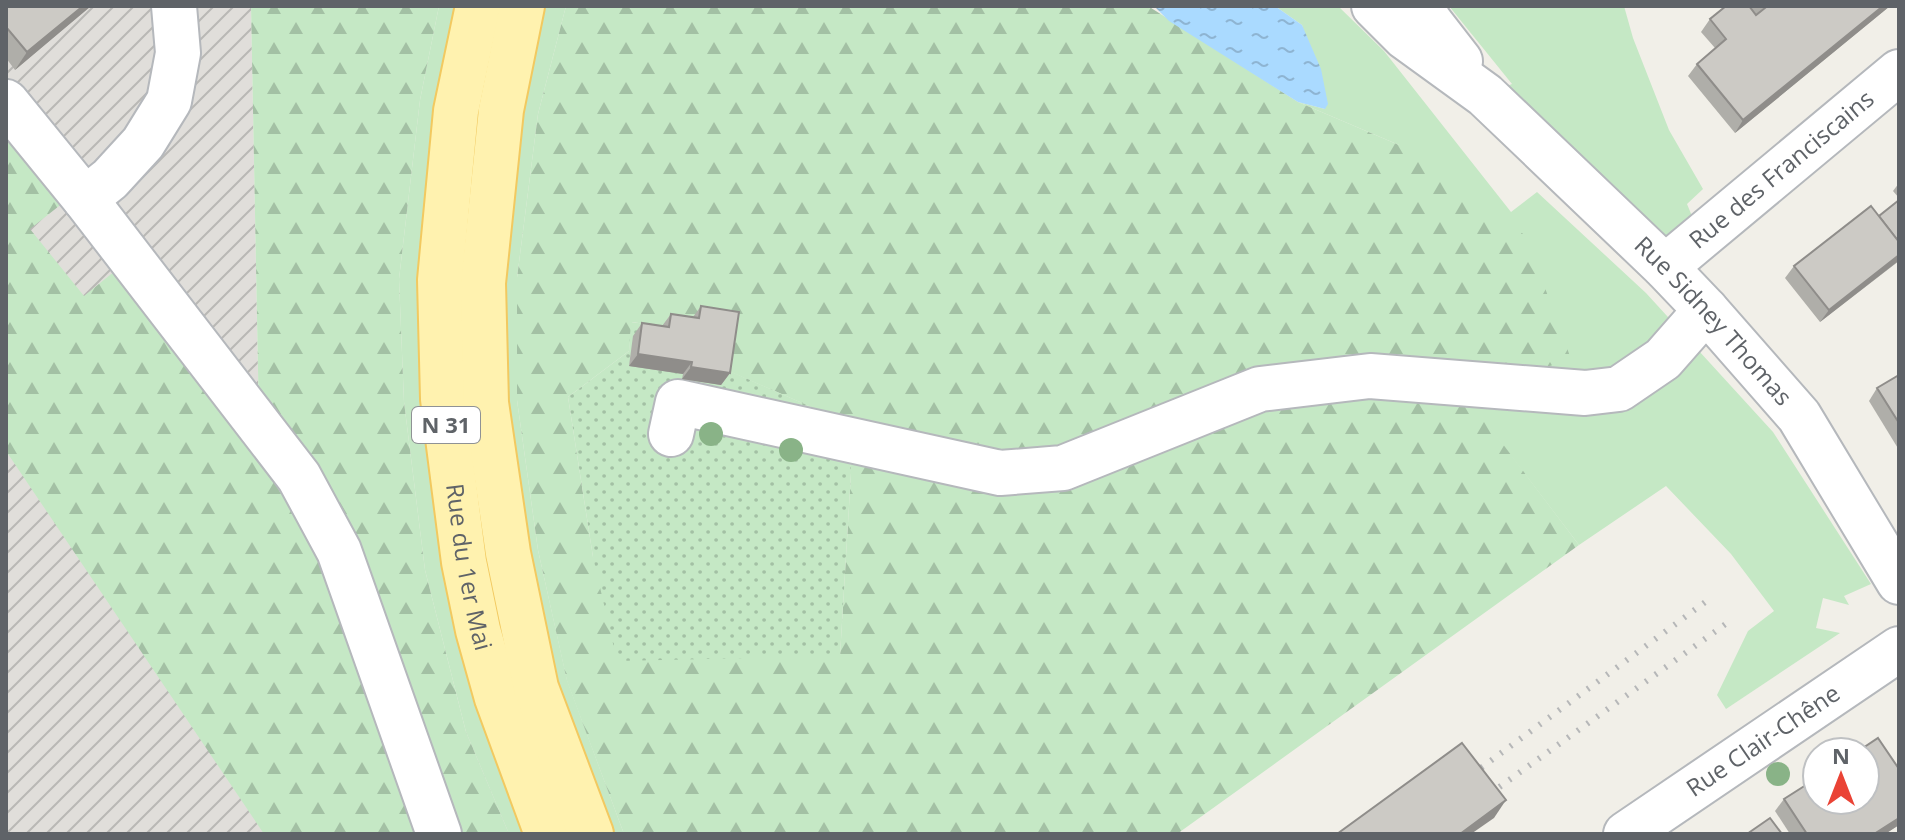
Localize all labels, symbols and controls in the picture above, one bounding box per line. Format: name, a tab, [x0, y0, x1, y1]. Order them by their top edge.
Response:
street label: Rue des Franciscains	[1681, 82, 1880, 255]
street label: Rue Sidney Thomas	[1628, 228, 1800, 412]
road number: N 31	[412, 407, 480, 443]
street label: Rue du 1er Mai	[439, 481, 501, 654]
street label: Rue Clair-Chêne	[1679, 676, 1846, 803]
north arrow	[1801, 736, 1881, 816]
text: N	[1832, 740, 1850, 770]

